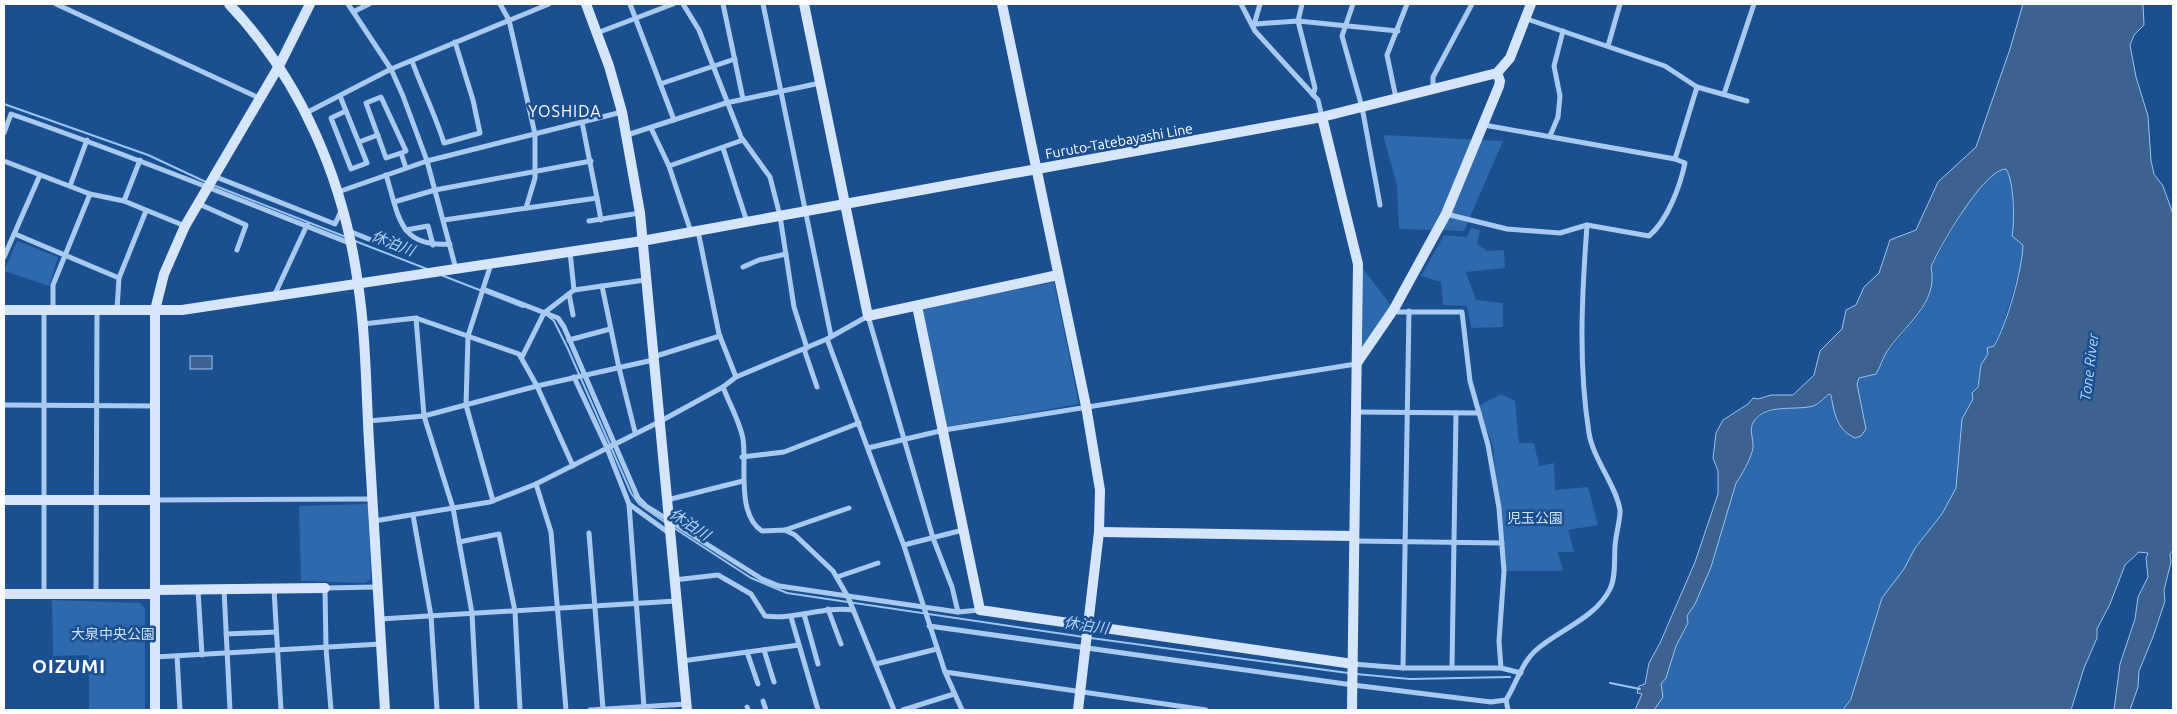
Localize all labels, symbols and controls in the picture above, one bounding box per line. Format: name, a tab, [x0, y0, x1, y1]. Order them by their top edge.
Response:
district label: YOSHIDA	[528, 102, 602, 120]
street label: Furuto-Tatebayashi Line	[1044, 120, 1194, 162]
water label: 休泊川	[369, 227, 419, 260]
water label: Tone River	[2076, 331, 2102, 402]
water label: 休泊川	[666, 505, 715, 544]
park label: 児玉公園	[1507, 510, 1563, 526]
water label: 休泊川	[1063, 613, 1111, 637]
park label: 大泉中央公園	[71, 626, 155, 642]
district label: OIZUMI	[32, 655, 106, 677]

